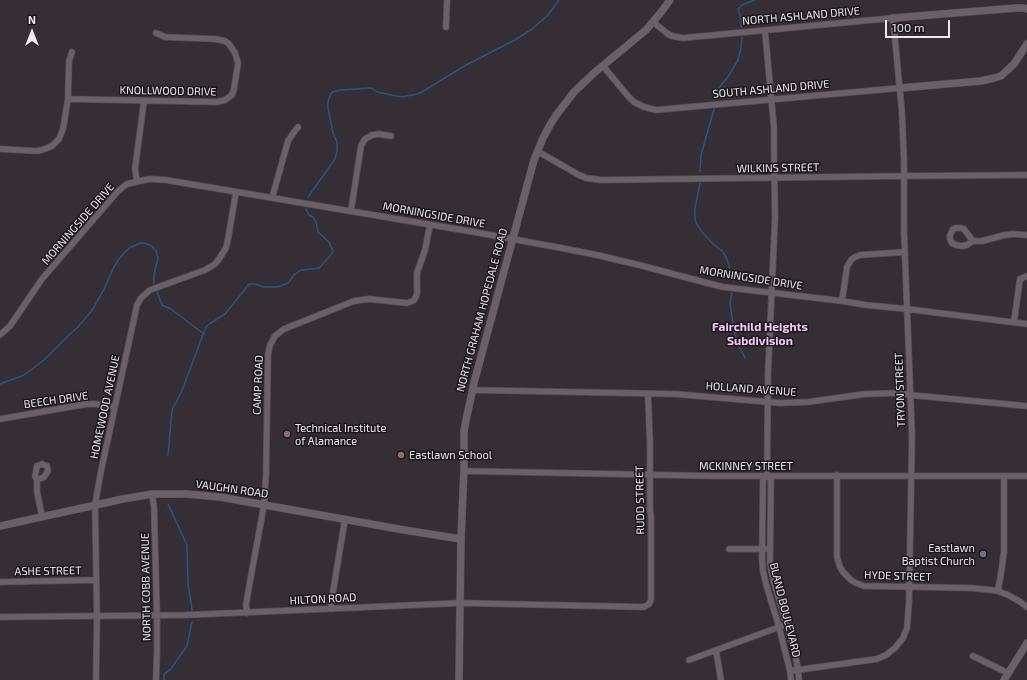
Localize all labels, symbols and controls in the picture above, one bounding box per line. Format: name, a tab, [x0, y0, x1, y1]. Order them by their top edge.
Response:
street label: NORTH ASHLAND DRIVE	[742, 4, 860, 28]
north arrow	[12, 12, 52, 52]
scale bar	[887, 12, 952, 38]
text: N	[28, 13, 36, 26]
text: 100 m	[892, 20, 924, 34]
street label: SOUTH ASHLAND DRIVE	[712, 77, 830, 101]
street label: KNOLLWOOD DRIVE	[119, 84, 217, 98]
street label: WILKINS STREET	[736, 161, 820, 175]
street label: MORNINGSIDE DRIVE	[39, 180, 117, 268]
street label: MORNINGSIDE DRIVE	[382, 199, 486, 231]
street label: NORTH GRAHAM HOPEDALE ROAD	[454, 227, 510, 393]
street label: MORNINGSIDE DRIVE	[699, 263, 803, 293]
district label: Fairchild Heights Subdivision	[712, 320, 808, 348]
street label: TRYON STREET	[892, 352, 908, 428]
street label: HOMEWOOD AVENUE	[88, 354, 122, 460]
street label: CAMP ROAD	[250, 355, 266, 415]
street label: HOLLAND AVENUE	[705, 379, 797, 399]
street label: BEECH DRIVE	[23, 389, 89, 411]
place label: Technical Institute of Alamance	[295, 421, 386, 447]
marker: Technical Institute of Alamance	[282, 429, 292, 439]
place label: Eastlawn School	[409, 448, 492, 462]
marker: Eastlawn School	[396, 450, 406, 460]
street label: MCKINNEY STREET	[699, 459, 793, 473]
street label: RUDD STREET	[633, 465, 647, 535]
street label: VAUGHN ROAD	[195, 477, 269, 501]
street label: NORTH COBB AVENUE	[138, 533, 154, 641]
place label: Eastlawn Baptist Church	[902, 541, 975, 567]
marker: Eastlawn Baptist Church	[978, 549, 988, 559]
street label: BLAND BOULEVARD	[767, 561, 803, 659]
street label: ASHE STREET	[14, 564, 82, 578]
street label: HYDE STREET	[864, 568, 932, 584]
street label: HILTON ROAD	[289, 591, 357, 607]

